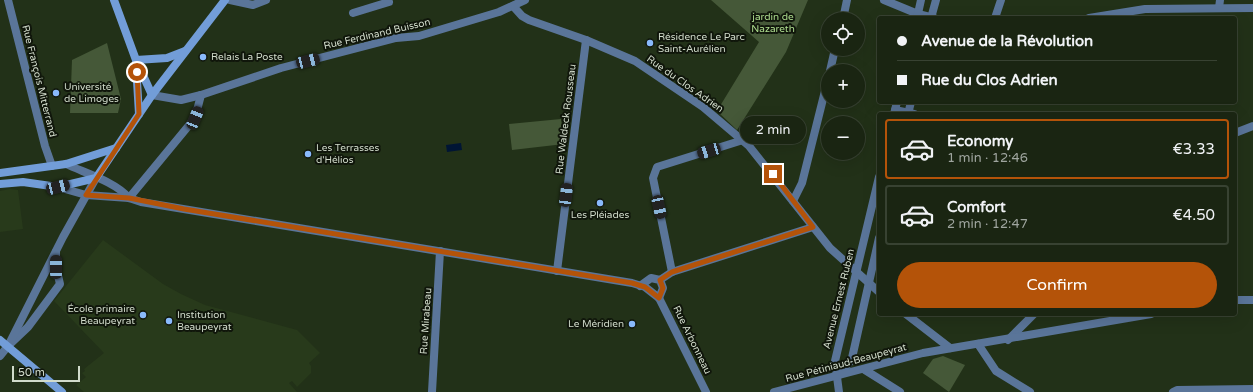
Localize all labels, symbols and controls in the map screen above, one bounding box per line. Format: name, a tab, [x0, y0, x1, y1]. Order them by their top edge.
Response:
park label: jardin de Nazareth	[751, 11, 795, 35]
map controls	[821, 12, 865, 160]
button: locate	[821, 12, 865, 56]
street label: Rue Ferdinand Buisson	[322, 16, 432, 52]
street label: Rue François Mitterrand	[19, 24, 59, 138]
place label: Résidence Le Parc Saint-Aurélien	[658, 31, 745, 55]
text: Avenue de la Révolution	[921, 32, 1093, 50]
marker: Résidence Le Parc Saint-Aurélien	[645, 38, 655, 48]
place label: Relais La Poste	[211, 51, 283, 63]
marker: Relais La Poste	[198, 52, 208, 62]
car	[295, 52, 321, 70]
street label: Rue du Clos Adrien	[644, 53, 726, 115]
route start	[128, 63, 146, 81]
street label: Rue Waldeck Rousseau	[553, 63, 579, 175]
button: +	[821, 64, 865, 108]
text: Rue du Clos Adrien	[921, 71, 1058, 89]
place label: Université de Limoges	[64, 81, 119, 105]
marker: Université de Limoges	[51, 88, 61, 98]
car	[185, 105, 205, 131]
callout: 2 min	[740, 116, 806, 144]
button: −	[821, 116, 865, 160]
text: 2 min	[756, 122, 790, 138]
icon: car	[899, 131, 935, 167]
text: Economy	[947, 132, 1013, 150]
text: €3.33	[1173, 140, 1215, 158]
place label: Les Terrasses d'Hélios	[316, 142, 379, 166]
car	[696, 142, 722, 160]
marker: Les Terrasses d'Hélios	[303, 149, 313, 159]
text: 1 min · 12:46	[947, 150, 1028, 166]
route end	[764, 165, 782, 183]
car	[45, 178, 71, 196]
car	[559, 182, 573, 208]
car	[651, 194, 667, 220]
icon: car	[899, 197, 935, 233]
marker: Les Pléiades	[595, 198, 605, 208]
text: Comfort	[947, 198, 1006, 216]
text: €4.50	[1173, 206, 1215, 224]
place label: Les Pléiades	[571, 209, 629, 221]
text: 2 min · 12:47	[947, 216, 1028, 232]
street label: Avenue Ernest Ruben	[821, 248, 857, 350]
car	[50, 255, 62, 279]
button: Confirm	[897, 262, 1217, 308]
street label: Rue Mirabeau	[418, 287, 434, 355]
place label: École primaire Beaupeyrat	[67, 303, 135, 327]
street label: Rue Arbonneau	[670, 304, 714, 376]
place label: Institution Beaupeyrat	[177, 309, 232, 333]
marker: École primaire Beaupeyrat	[138, 310, 148, 320]
marker: Institution Beaupeyrat	[164, 316, 174, 326]
place label: Le Méridien	[568, 318, 624, 330]
marker: Le Méridien	[627, 319, 637, 329]
street label: Rue Pétiniaud-Beaupeyrat	[784, 341, 908, 385]
scale bar	[12, 364, 80, 383]
text: 50 m	[18, 366, 45, 379]

